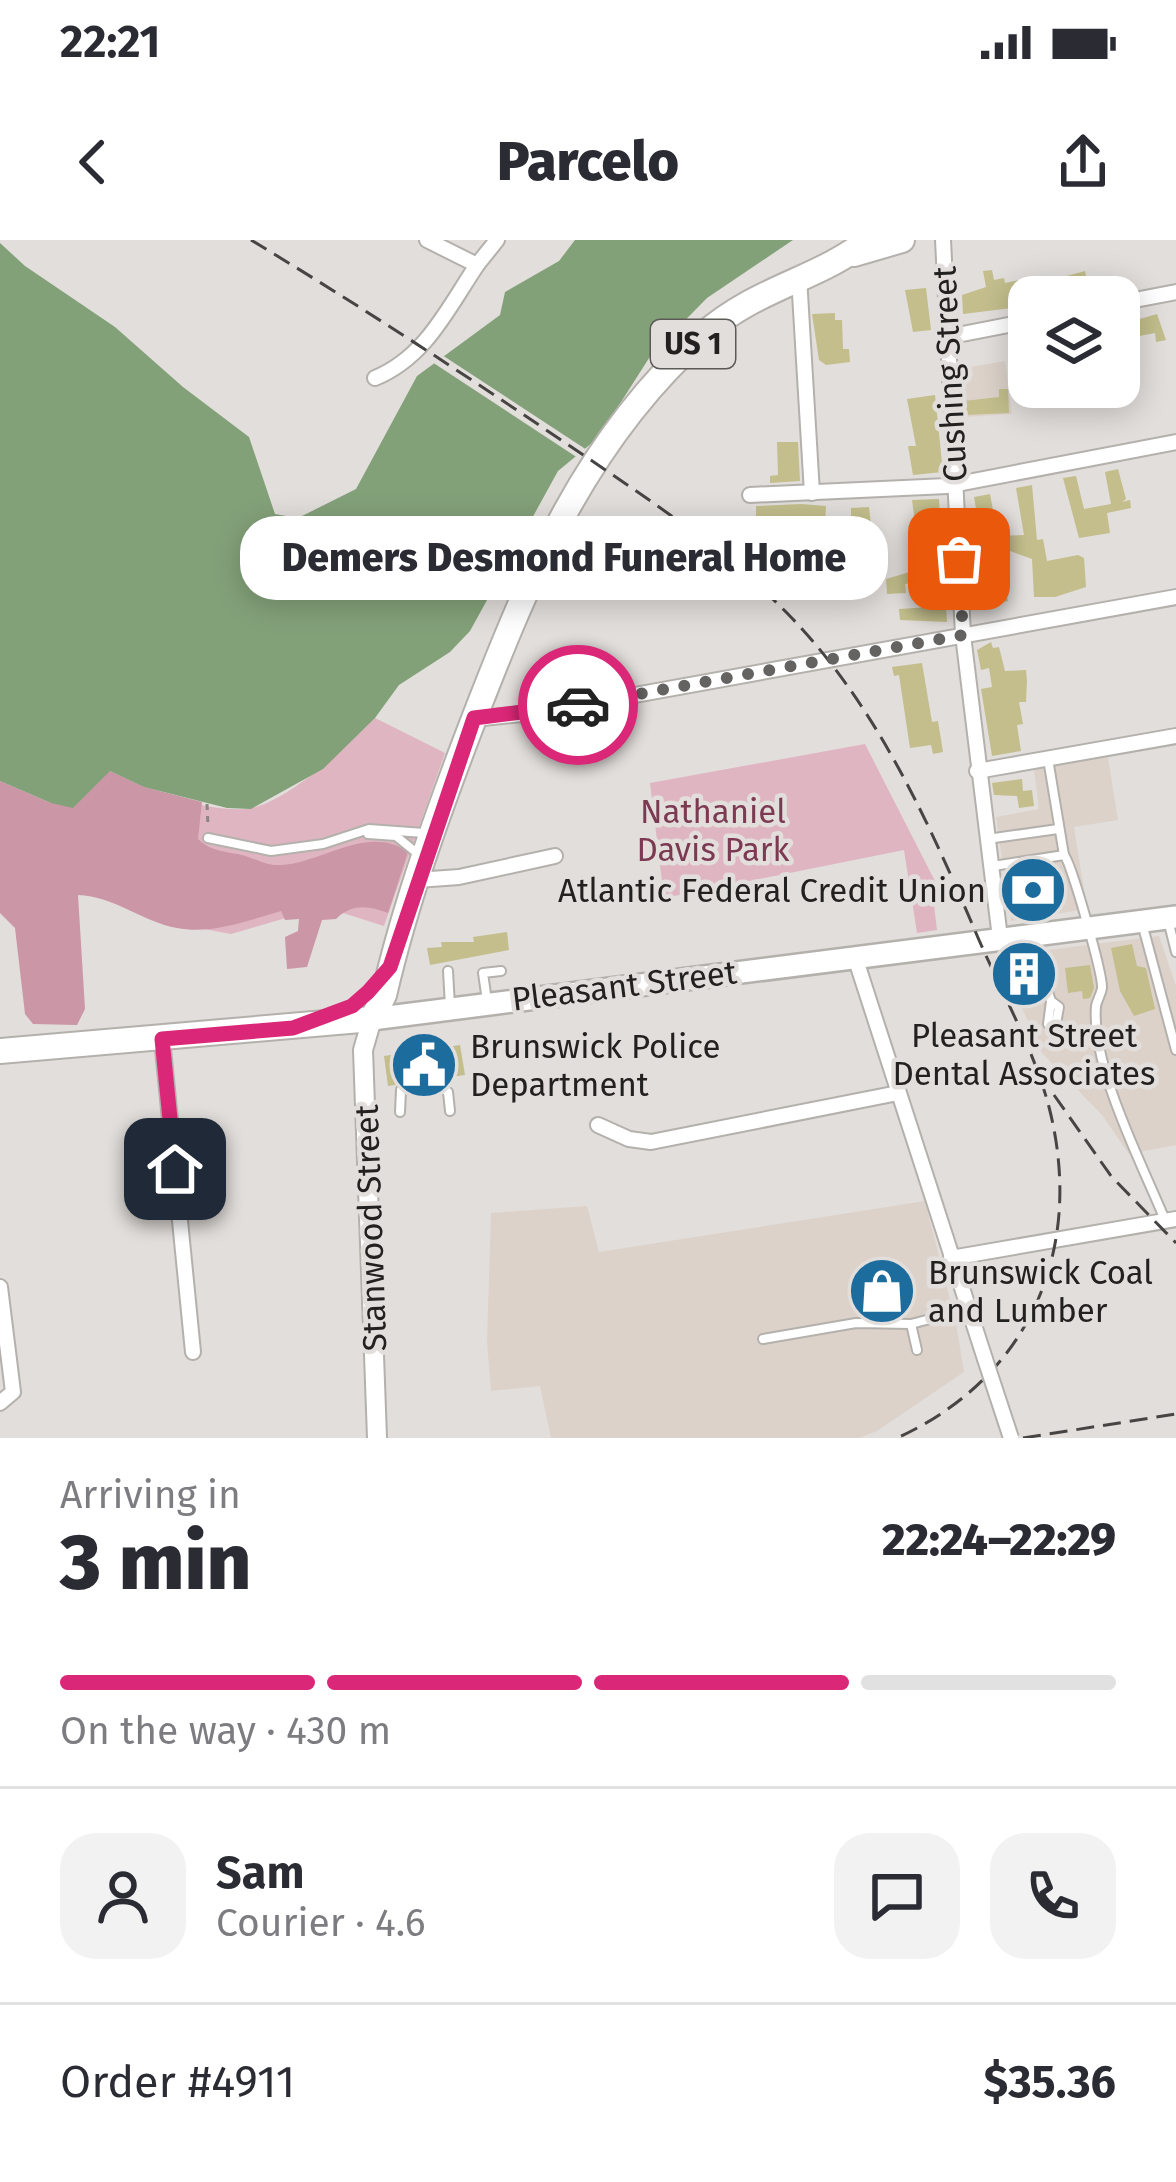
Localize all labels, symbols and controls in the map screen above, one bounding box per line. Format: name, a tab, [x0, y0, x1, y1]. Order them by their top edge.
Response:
text: 22:21	[60, 15, 161, 69]
icon: back	[60, 129, 126, 195]
icon: share	[1050, 129, 1116, 195]
text: Parcelo	[497, 130, 679, 194]
street label: Cushing Street	[924, 265, 976, 483]
map controls	[1008, 276, 1140, 408]
button: layers	[1008, 276, 1140, 408]
road number: US 1	[651, 320, 735, 368]
pin	[908, 508, 1010, 610]
callout: Demers Desmond Funeral Home	[239, 517, 887, 601]
icon: bag	[926, 526, 992, 592]
text: Demers Desmond Funeral Home	[282, 535, 846, 581]
courier	[518, 645, 638, 765]
icon: car	[545, 672, 611, 738]
park label: Nathaniel Davis Park	[636, 792, 790, 870]
bank icon: Atlantic Federal Credit Union	[998, 855, 1068, 925]
place label: Atlantic Federal Credit Union	[558, 871, 986, 911]
building icon: Pleasant Street Dental Associates	[989, 939, 1059, 1009]
street label: Pleasant Street	[509, 952, 739, 1020]
place label: Pleasant Street Dental Associates	[893, 1016, 1155, 1094]
place label: Brunswick Police Department	[470, 1027, 720, 1105]
public building icon: Brunswick Police Department	[389, 1030, 459, 1100]
street label: Stanwood Street	[347, 1104, 395, 1352]
pin	[124, 1118, 226, 1220]
icon: home	[142, 1136, 208, 1202]
place label: Brunswick Coal and Lumber	[928, 1253, 1153, 1331]
shop icon: Brunswick Coal and Lumber	[847, 1256, 917, 1326]
text: Arriving in	[60, 1472, 241, 1518]
text: 22:24–22:29	[882, 1513, 1116, 1567]
text: 3 min	[60, 1516, 251, 1610]
text: On the way · 430 m	[60, 1708, 391, 1754]
button: person	[60, 1833, 186, 1959]
button: chat	[834, 1833, 960, 1959]
button: phone	[990, 1833, 1116, 1959]
text: Sam	[216, 1846, 304, 1900]
text: Courier · 4.6	[216, 1900, 425, 1946]
text: Order #4911	[60, 2055, 295, 2109]
text: $35.36	[983, 2055, 1116, 2109]

